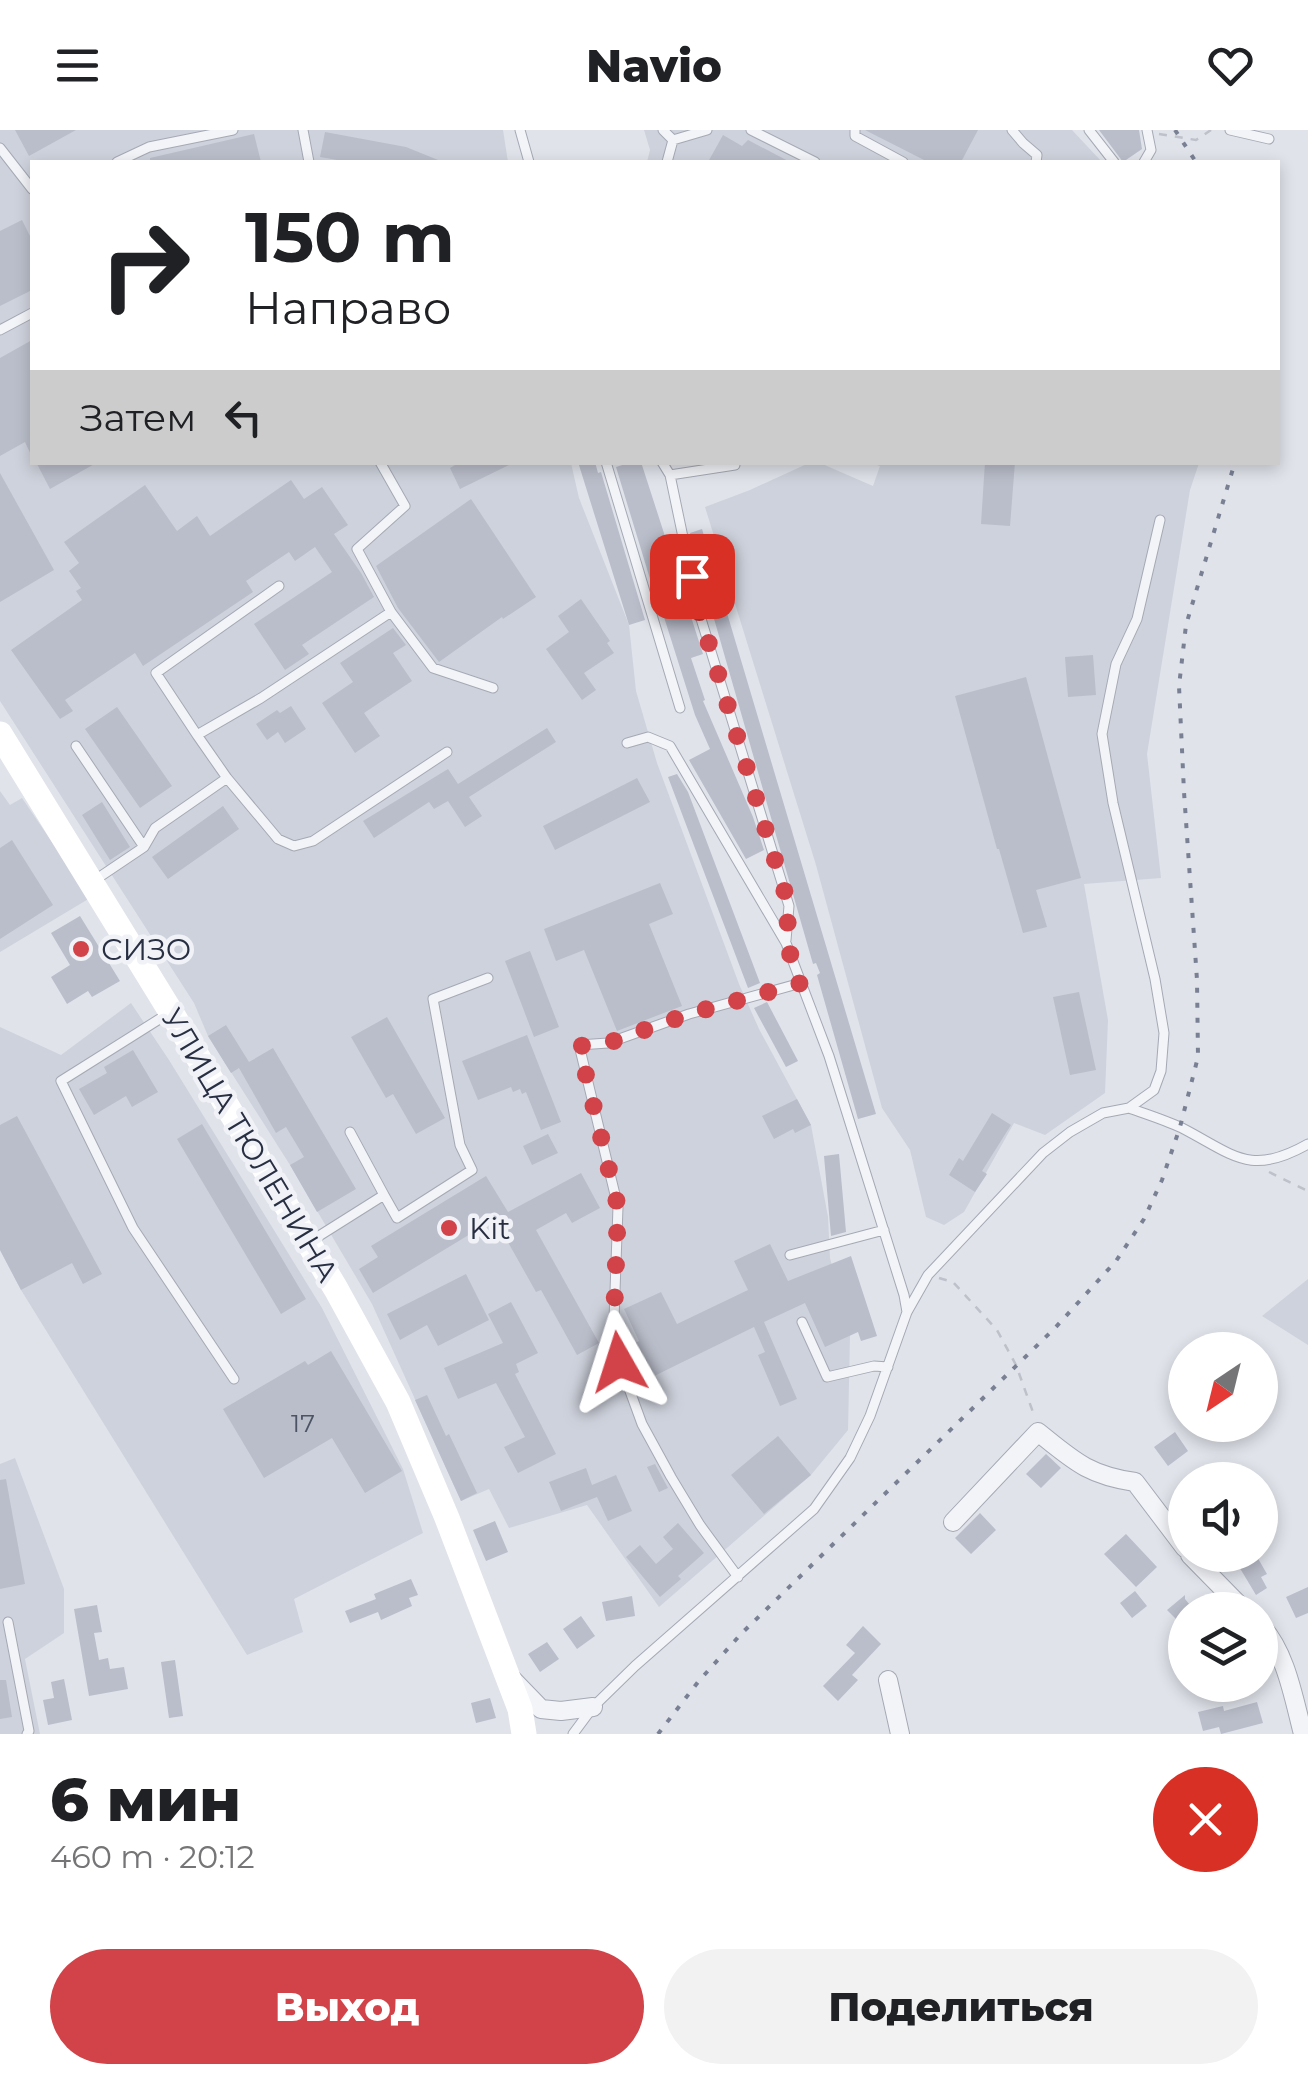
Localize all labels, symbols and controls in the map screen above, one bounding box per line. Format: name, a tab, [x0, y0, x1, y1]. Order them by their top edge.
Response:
icon: menu	[50, 38, 105, 93]
text: Navio	[586, 38, 722, 93]
icon: heart	[1203, 38, 1258, 93]
text: 150 m	[245, 194, 455, 280]
icon: right	[80, 200, 210, 330]
text: Направо	[245, 280, 451, 335]
icon: left	[216, 390, 271, 445]
text: Затем	[80, 394, 196, 441]
pin	[650, 534, 735, 619]
icon: arrive	[665, 549, 720, 604]
place label: СИЗО	[101, 931, 191, 968]
marker: СИЗО	[70, 938, 92, 960]
street label: УЛИЦА ТЮЛЕНИНА	[154, 1002, 346, 1288]
place label: Kit	[469, 1210, 510, 1247]
marker: Kit	[438, 1217, 460, 1239]
position arrow	[567, 1310, 671, 1414]
north arrow	[1168, 1332, 1278, 1442]
map controls	[1168, 1332, 1278, 1702]
house number: 17	[291, 1408, 315, 1438]
button: sound	[1168, 1462, 1278, 1572]
button: layers	[1168, 1592, 1278, 1702]
text: 6 мин	[50, 1763, 241, 1836]
button: close	[1153, 1767, 1258, 1872]
text: 460 m · 20:12	[50, 1837, 255, 1876]
button: Выход	[50, 1949, 644, 2064]
button: Поделиться	[664, 1949, 1258, 2064]

